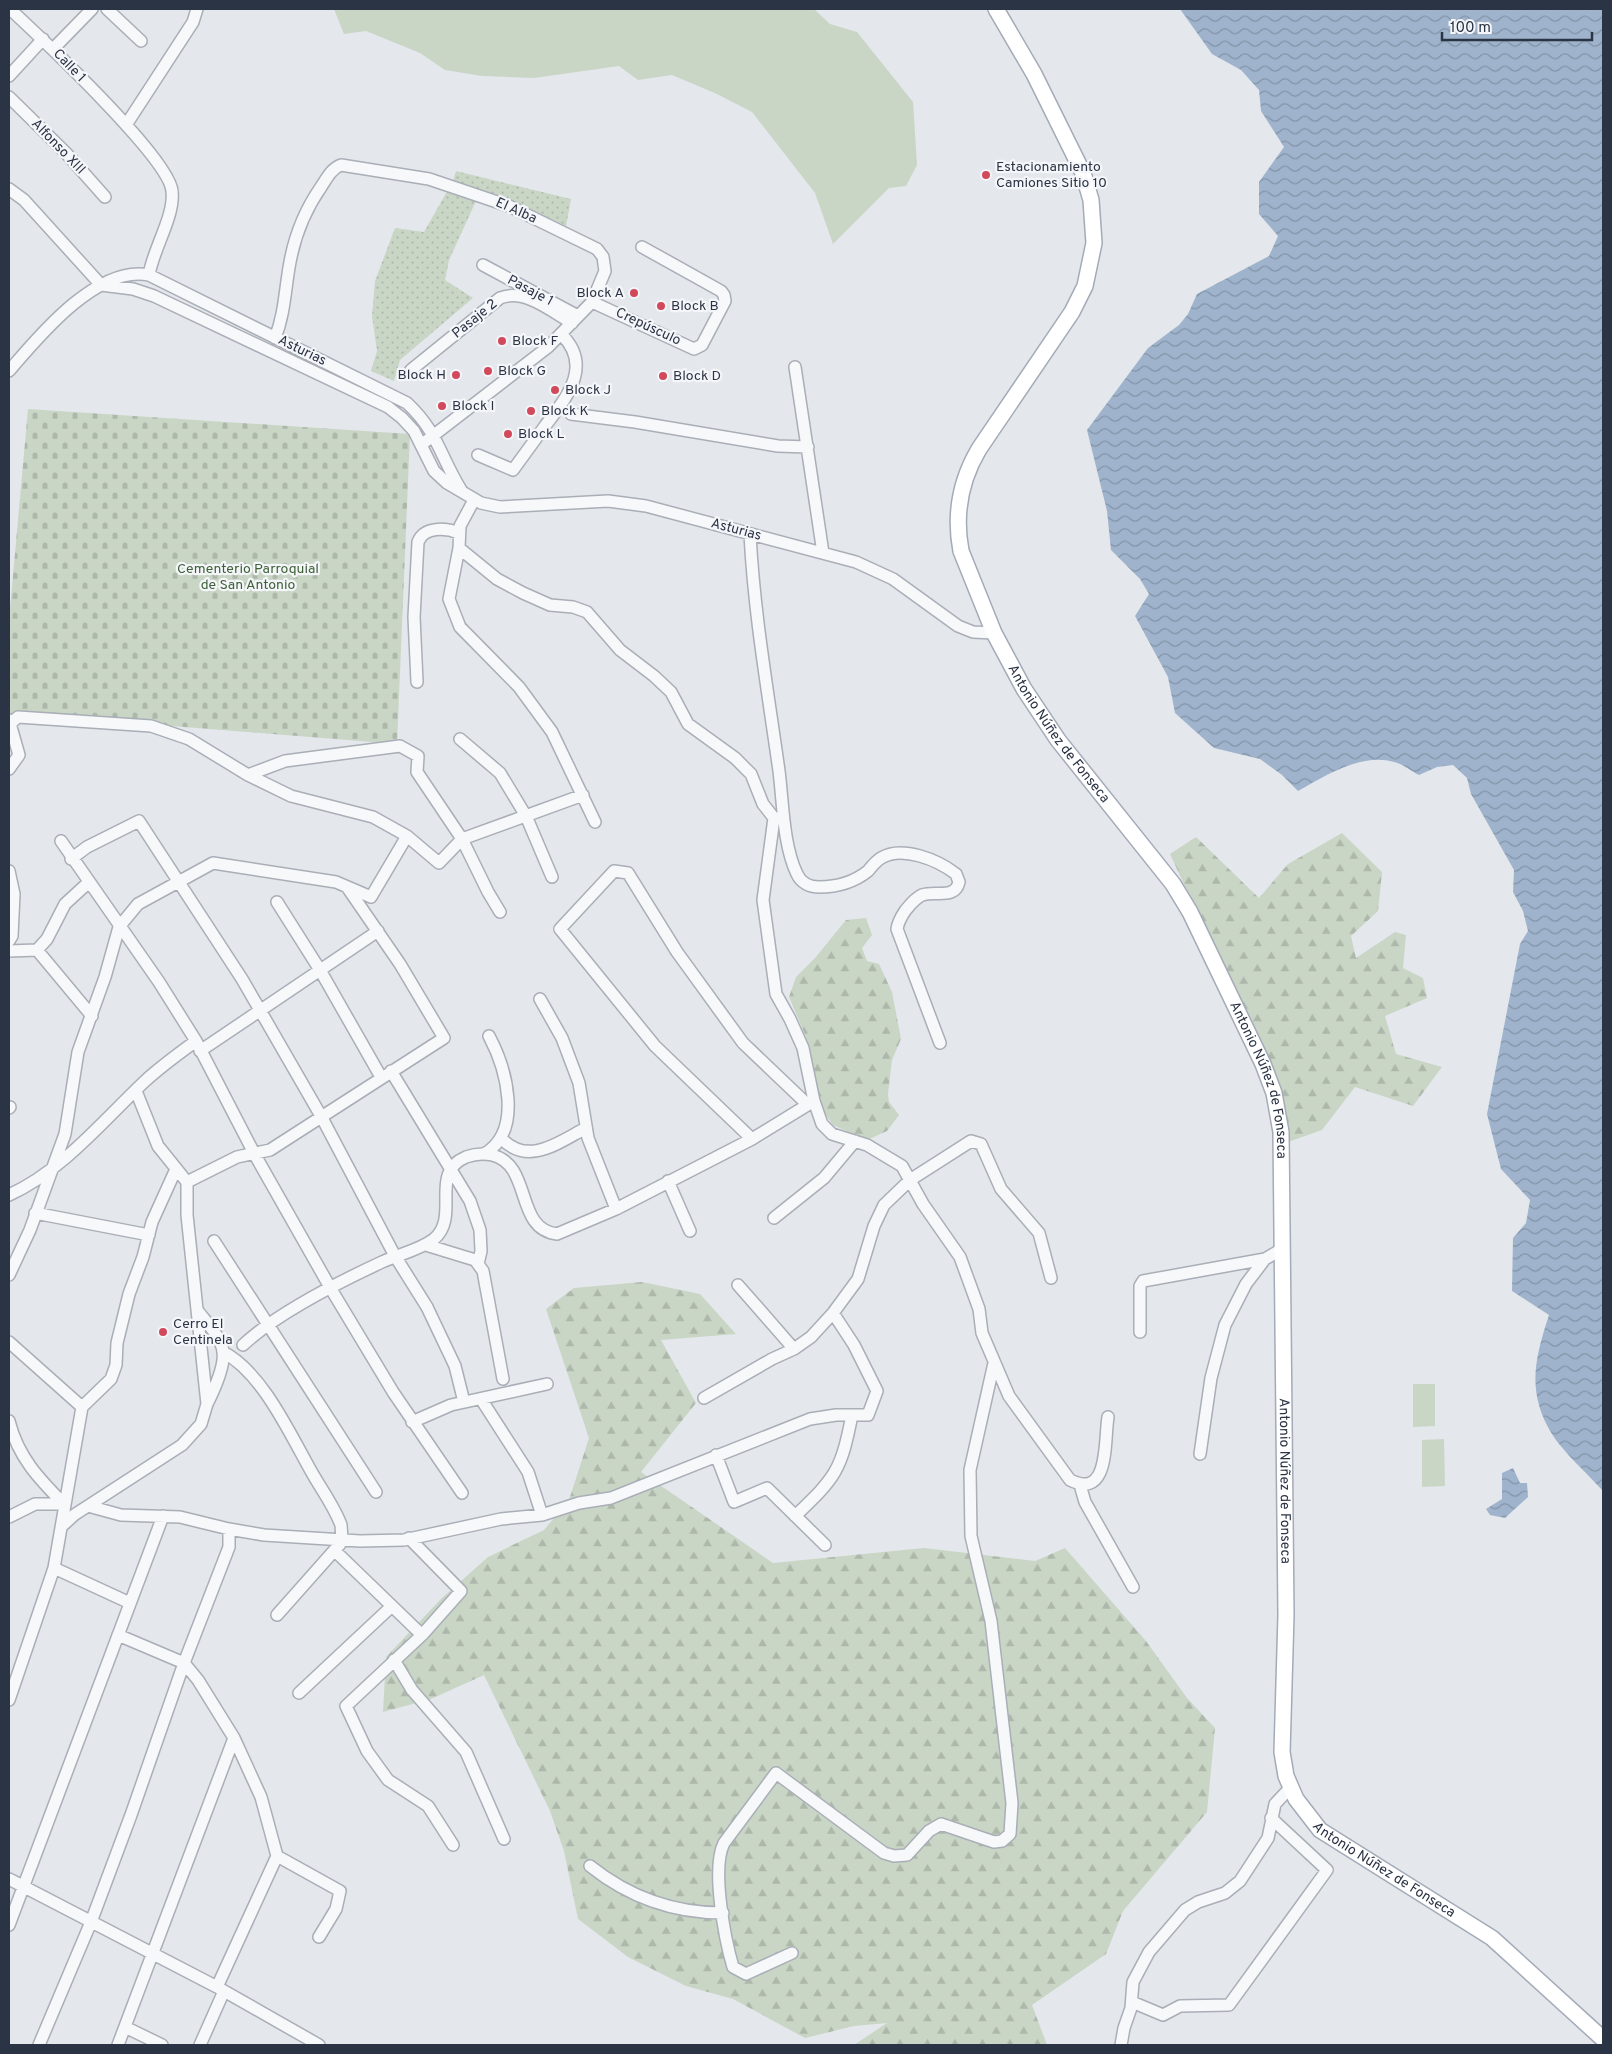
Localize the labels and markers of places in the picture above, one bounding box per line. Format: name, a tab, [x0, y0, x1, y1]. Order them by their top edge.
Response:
place label: Estacionamiento Camiones Sitio 10	[996, 159, 1107, 192]
marker: Estacionamiento Camiones Sitio 10	[980, 169, 992, 181]
place label: Block A	[576, 285, 624, 302]
marker: Block A	[628, 287, 640, 299]
place label: Block B	[671, 298, 719, 315]
marker: Block B	[655, 300, 667, 312]
place label: Block F	[512, 333, 559, 350]
marker: Block F	[496, 335, 508, 347]
place label: Block G	[498, 363, 546, 380]
marker: Block G	[482, 365, 494, 377]
place label: Block H	[398, 367, 446, 384]
place label: Block D	[673, 368, 721, 385]
marker: Block H	[450, 369, 462, 381]
marker: Block D	[657, 370, 669, 382]
place label: Block J	[565, 382, 611, 399]
marker: Block J	[549, 384, 561, 396]
place label: Block I	[452, 398, 495, 415]
marker: Block I	[436, 400, 448, 412]
place label: Block K	[541, 403, 589, 420]
marker: Block K	[525, 405, 537, 417]
place label: Block L	[518, 426, 565, 443]
marker: Block L	[502, 428, 514, 440]
place label: Cerro El Centinela	[173, 1316, 233, 1349]
marker: Cerro El Centinela	[157, 1326, 169, 1338]

